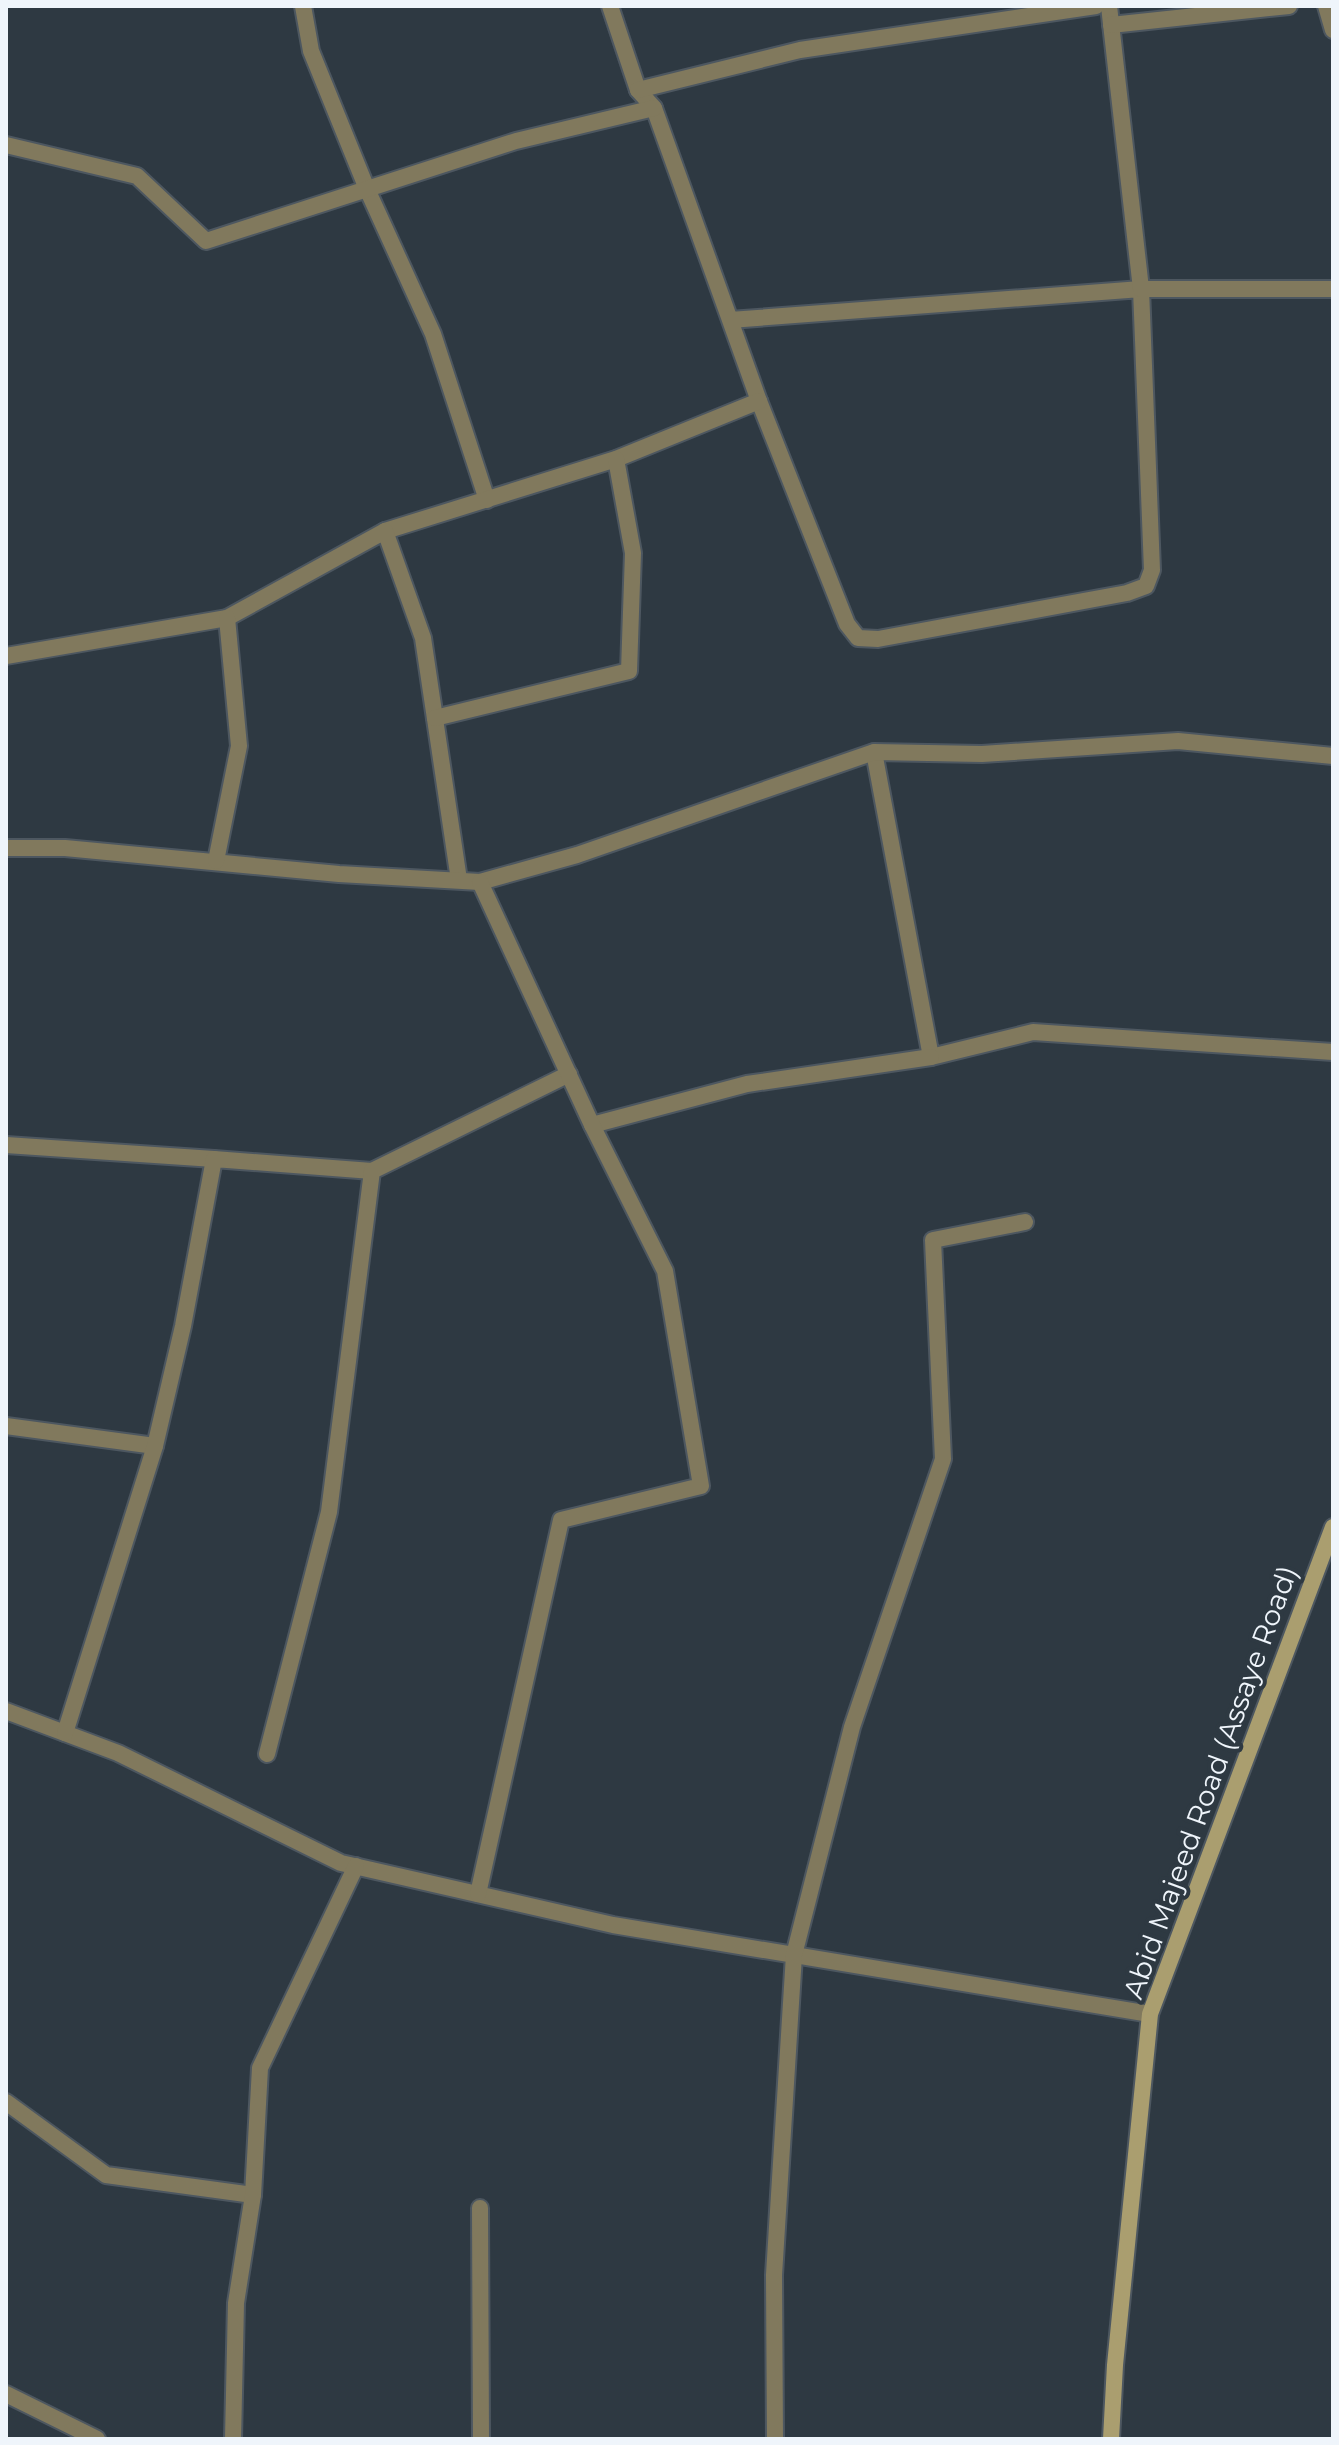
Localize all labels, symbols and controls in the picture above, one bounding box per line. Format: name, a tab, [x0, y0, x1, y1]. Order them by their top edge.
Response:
street label: Abid Majeed Road (Assaye Road)	[1116, 1561, 1304, 2003]

